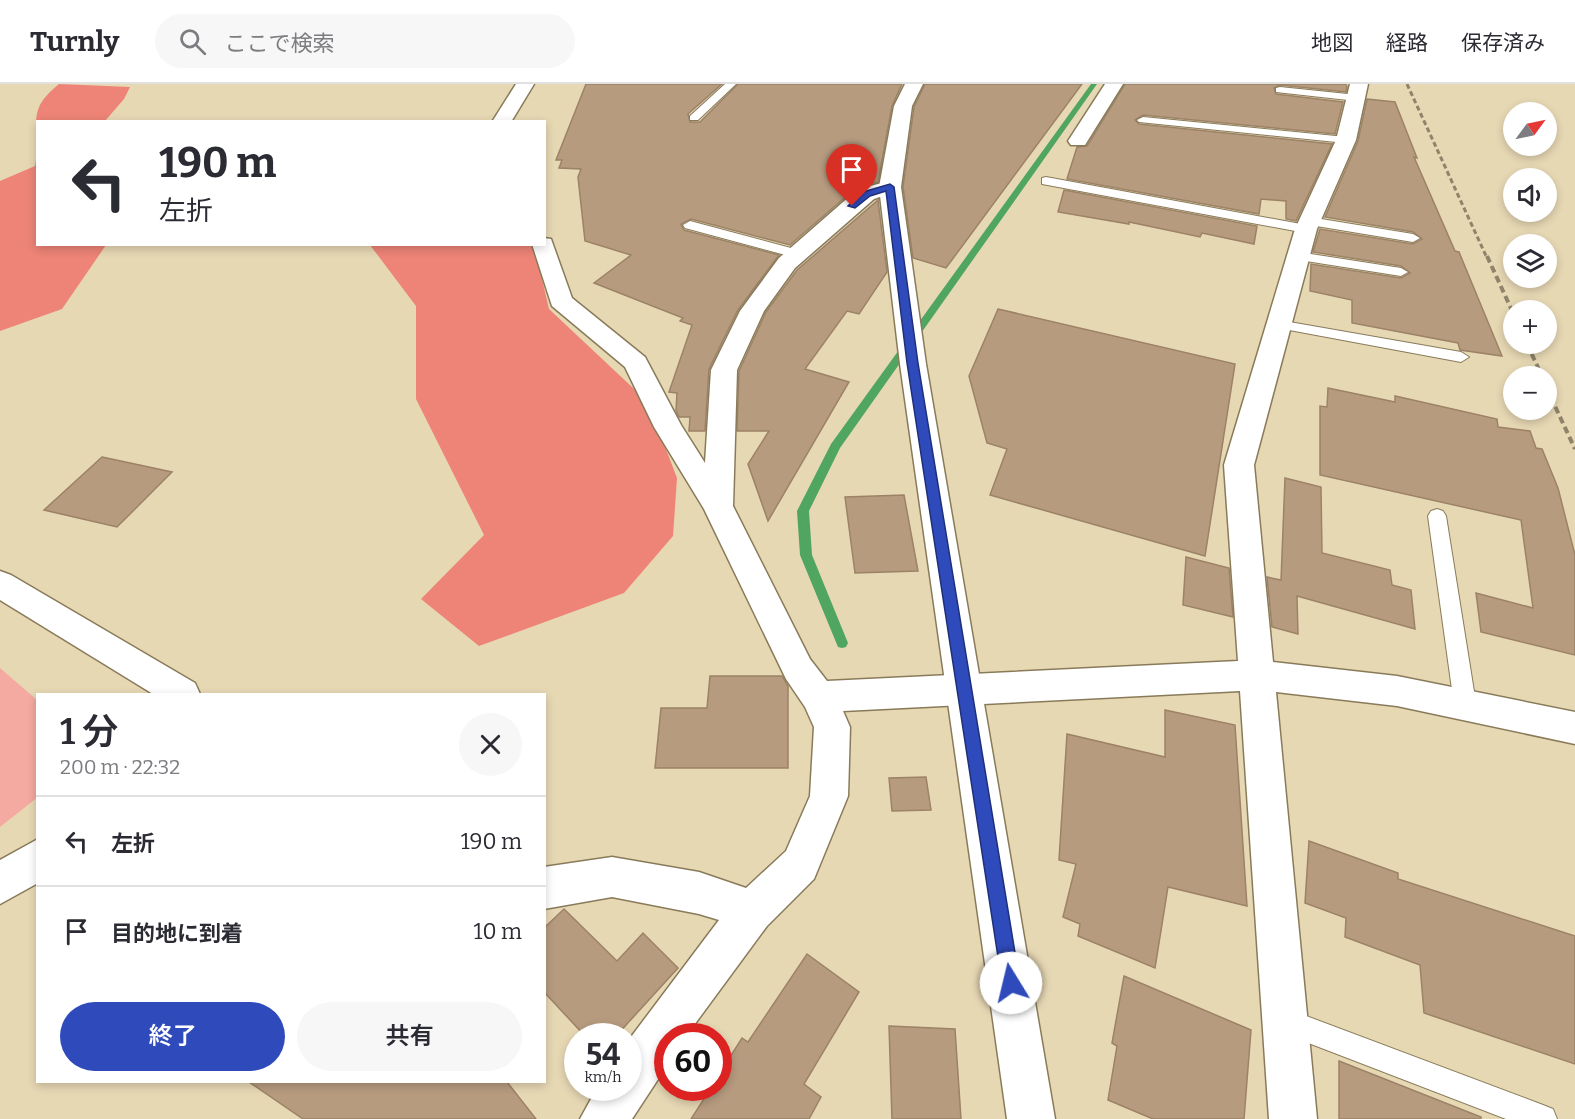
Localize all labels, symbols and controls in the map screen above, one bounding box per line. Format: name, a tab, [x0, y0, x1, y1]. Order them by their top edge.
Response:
search box	[155, 14, 575, 68]
text: Turnly	[30, 25, 119, 58]
icon: search	[176, 25, 209, 58]
text: ここで検索	[224, 30, 334, 57]
text: 地図	[1311, 30, 1353, 56]
text: 経路	[1386, 30, 1428, 56]
text: 保存済み	[1461, 30, 1545, 56]
north arrow	[1503, 102, 1557, 156]
map controls	[1503, 102, 1557, 420]
text: 190 m	[159, 138, 276, 188]
icon: left	[60, 144, 138, 222]
pin	[826, 144, 877, 206]
icon: arrive	[835, 153, 868, 186]
button: sound	[1503, 168, 1557, 222]
text: 左折	[159, 195, 213, 227]
button: layers	[1503, 234, 1557, 288]
button: +	[1503, 300, 1557, 354]
button: −	[1503, 366, 1557, 420]
text: 1 分	[60, 710, 118, 754]
button: close	[459, 713, 522, 776]
text: 200 m · 22:32	[60, 755, 180, 779]
icon: left	[60, 825, 93, 858]
text: 190 m	[461, 828, 522, 855]
text: 左折	[111, 830, 155, 857]
icon: arrive	[60, 915, 93, 948]
text: 10 m	[474, 918, 522, 945]
text: 目的地に到着	[111, 920, 243, 947]
position arrow	[979, 951, 1043, 1015]
button: 終了	[60, 1002, 285, 1071]
button: 共有	[297, 1002, 522, 1071]
speed limit sign: 60	[654, 1023, 732, 1101]
text: 54	[586, 1037, 620, 1073]
text: km/h	[584, 1068, 622, 1086]

